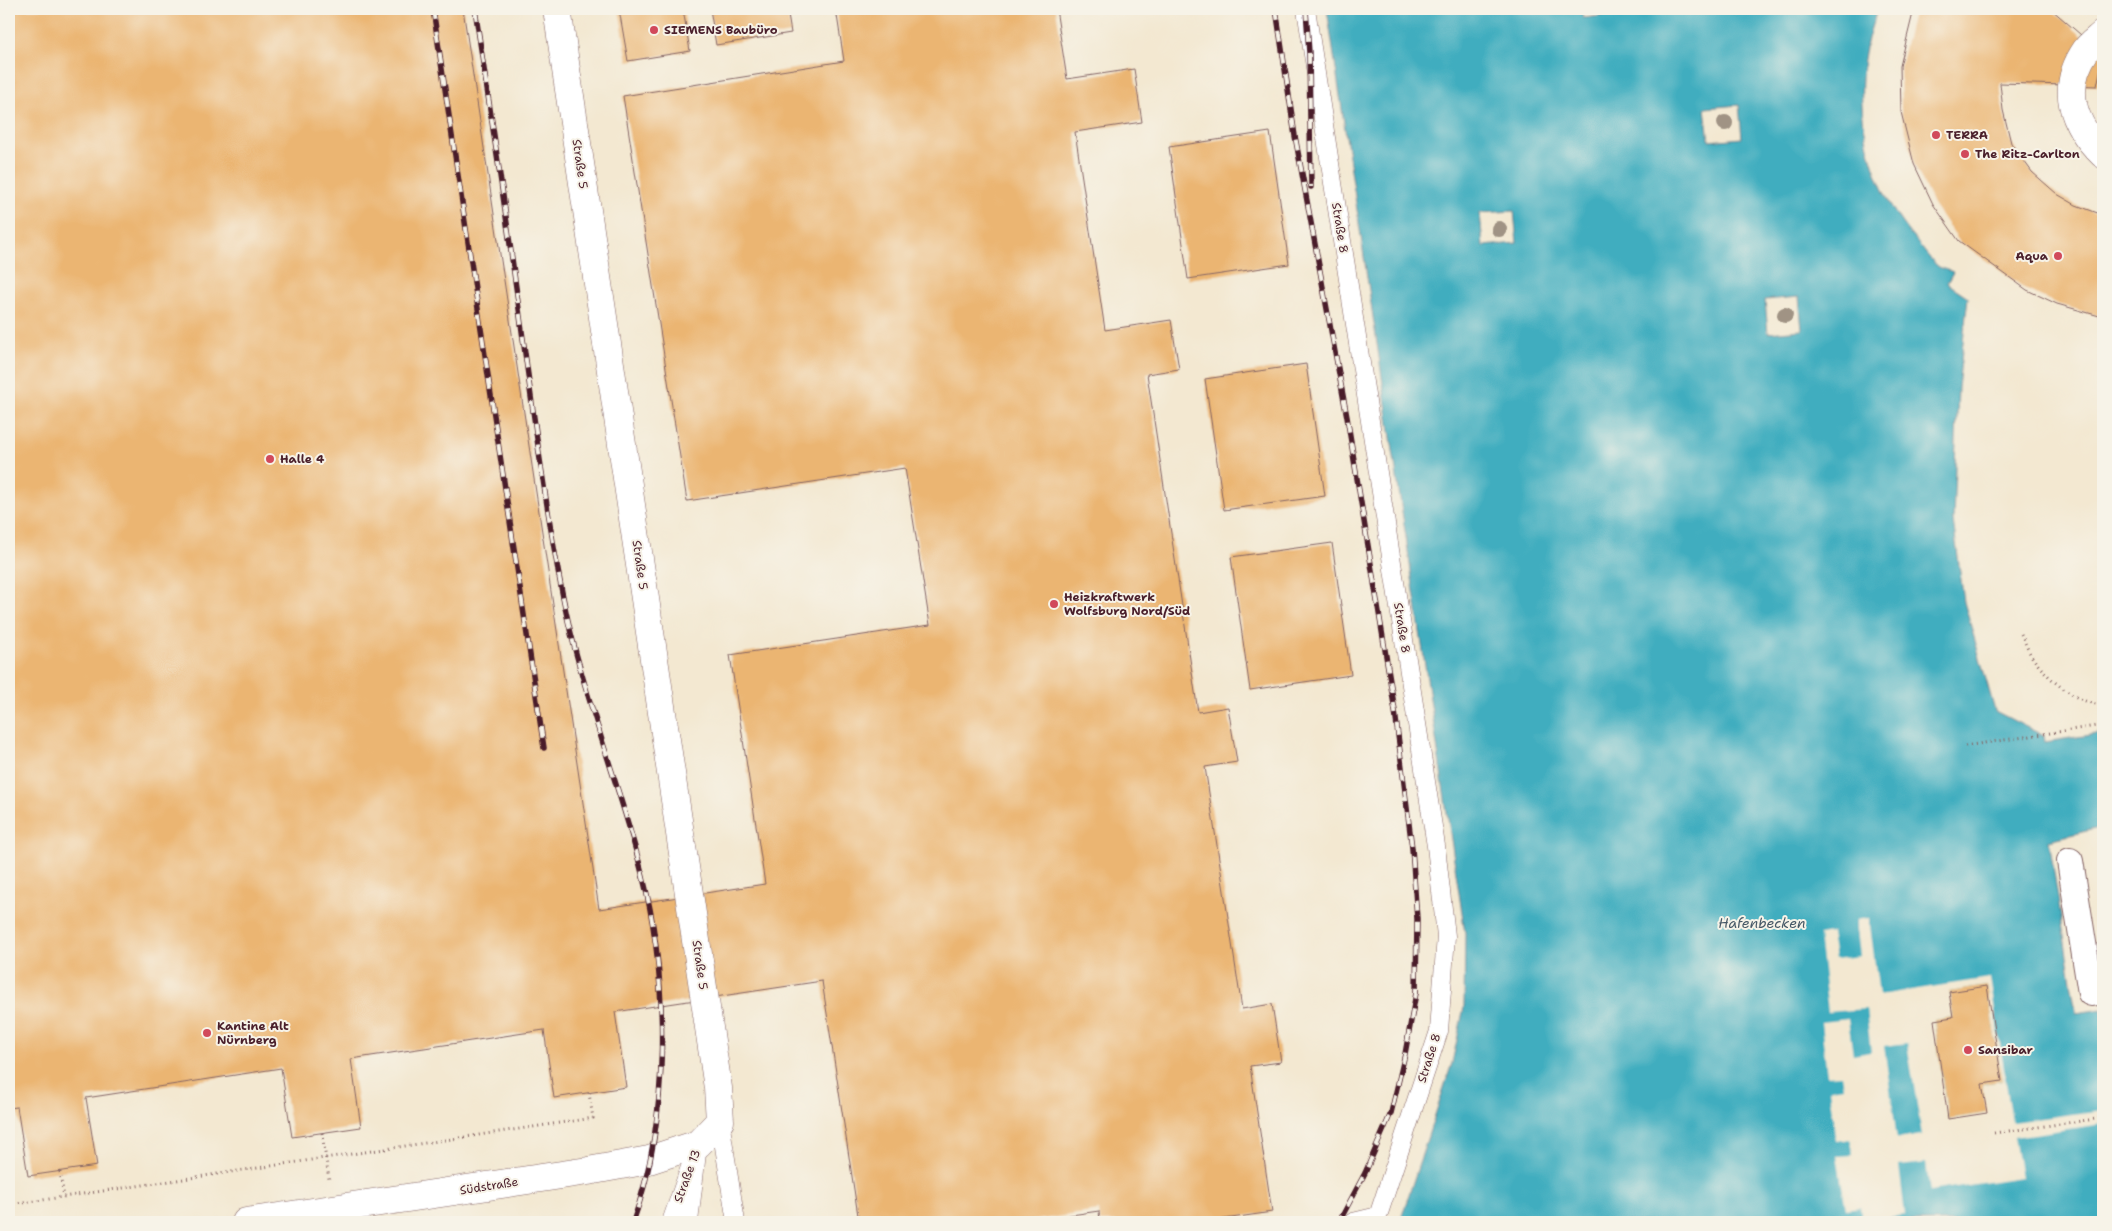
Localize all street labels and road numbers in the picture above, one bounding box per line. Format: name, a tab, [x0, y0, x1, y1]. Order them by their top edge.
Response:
street label: Straße 5	[569, 138, 591, 190]
street label: Straße 8	[1328, 201, 1352, 255]
street label: Straße 5	[629, 539, 651, 591]
street label: Straße 8	[1390, 601, 1414, 655]
street label: Straße 5	[689, 939, 711, 991]
street label: Straße 8	[1413, 1031, 1445, 1085]
street label: Straße 13	[670, 1147, 704, 1205]
street label: Südstraße	[459, 1173, 519, 1199]

